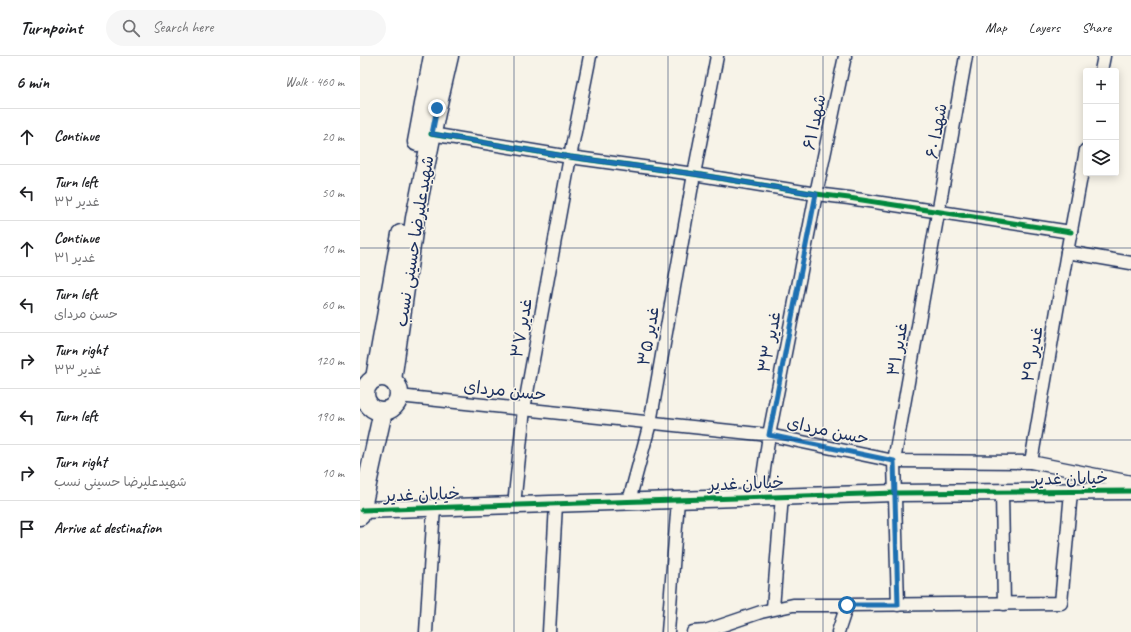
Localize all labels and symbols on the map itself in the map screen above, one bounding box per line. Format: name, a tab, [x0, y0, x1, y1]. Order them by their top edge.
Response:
street label: شهدا ۶۱	[798, 92, 831, 152]
route end	[428, 99, 446, 117]
street label: شهدا ۶۰	[921, 102, 952, 160]
street label: شهیدعلیرضا حسینی نسب	[391, 154, 438, 328]
street label: غدیر ۳۷	[506, 297, 537, 359]
street label: غدیر ۳۵	[633, 305, 664, 367]
street label: غدیر ۳۳	[753, 310, 786, 374]
street label: غدیر ۳۱	[882, 321, 913, 378]
street label: غدیر ۲۹	[1017, 325, 1048, 384]
street label: حسن مردای	[462, 376, 548, 405]
street label: حسن مردای	[785, 412, 871, 449]
street label: خیابان غدیر	[1030, 467, 1108, 490]
street label: خیابان غدیر	[706, 472, 784, 495]
street label: خیابان غدیر	[382, 483, 460, 506]
route start	[838, 596, 856, 614]

